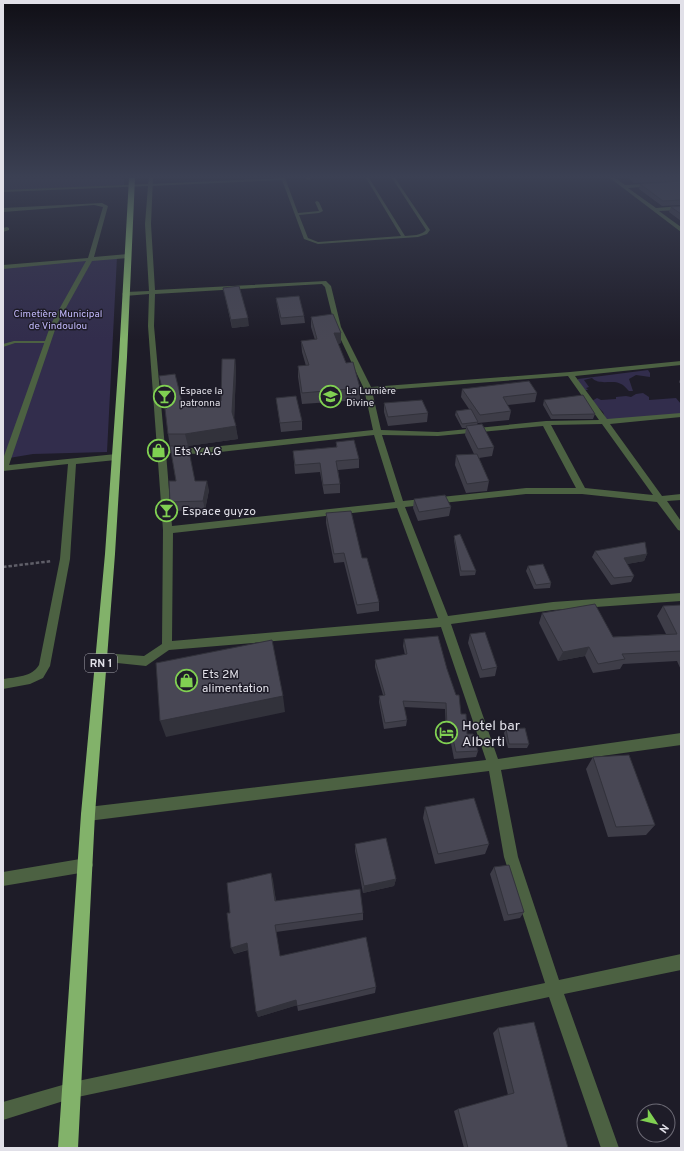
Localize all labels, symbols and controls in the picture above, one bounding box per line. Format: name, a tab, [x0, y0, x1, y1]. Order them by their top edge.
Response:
park label: Cimetière Municipal de Vindoulou	[14, 308, 102, 333]
bar icon: Espace la patronna	[151, 383, 177, 409]
school or university icon: La Lumière Divine	[318, 383, 344, 409]
place label: Espace la patronna	[180, 385, 222, 410]
place label: La Lumière Divine	[346, 385, 396, 410]
shop icon: Ets Y.A.G	[145, 438, 171, 464]
place label: Ets Y.A.G	[174, 444, 221, 460]
bar icon: Espace guyzo	[154, 498, 180, 524]
place label: Espace guyzo	[182, 504, 256, 520]
road number: RN 1	[85, 654, 117, 672]
place label: Ets 2M alimentation	[202, 667, 269, 697]
shop icon: Ets 2M alimentation	[173, 668, 199, 694]
place label: Hotel bar Alberti	[462, 718, 521, 751]
hotel icon: Hotel bar Alberti	[433, 720, 459, 746]
north arrow	[636, 1103, 676, 1143]
text: N	[655, 1121, 671, 1135]

